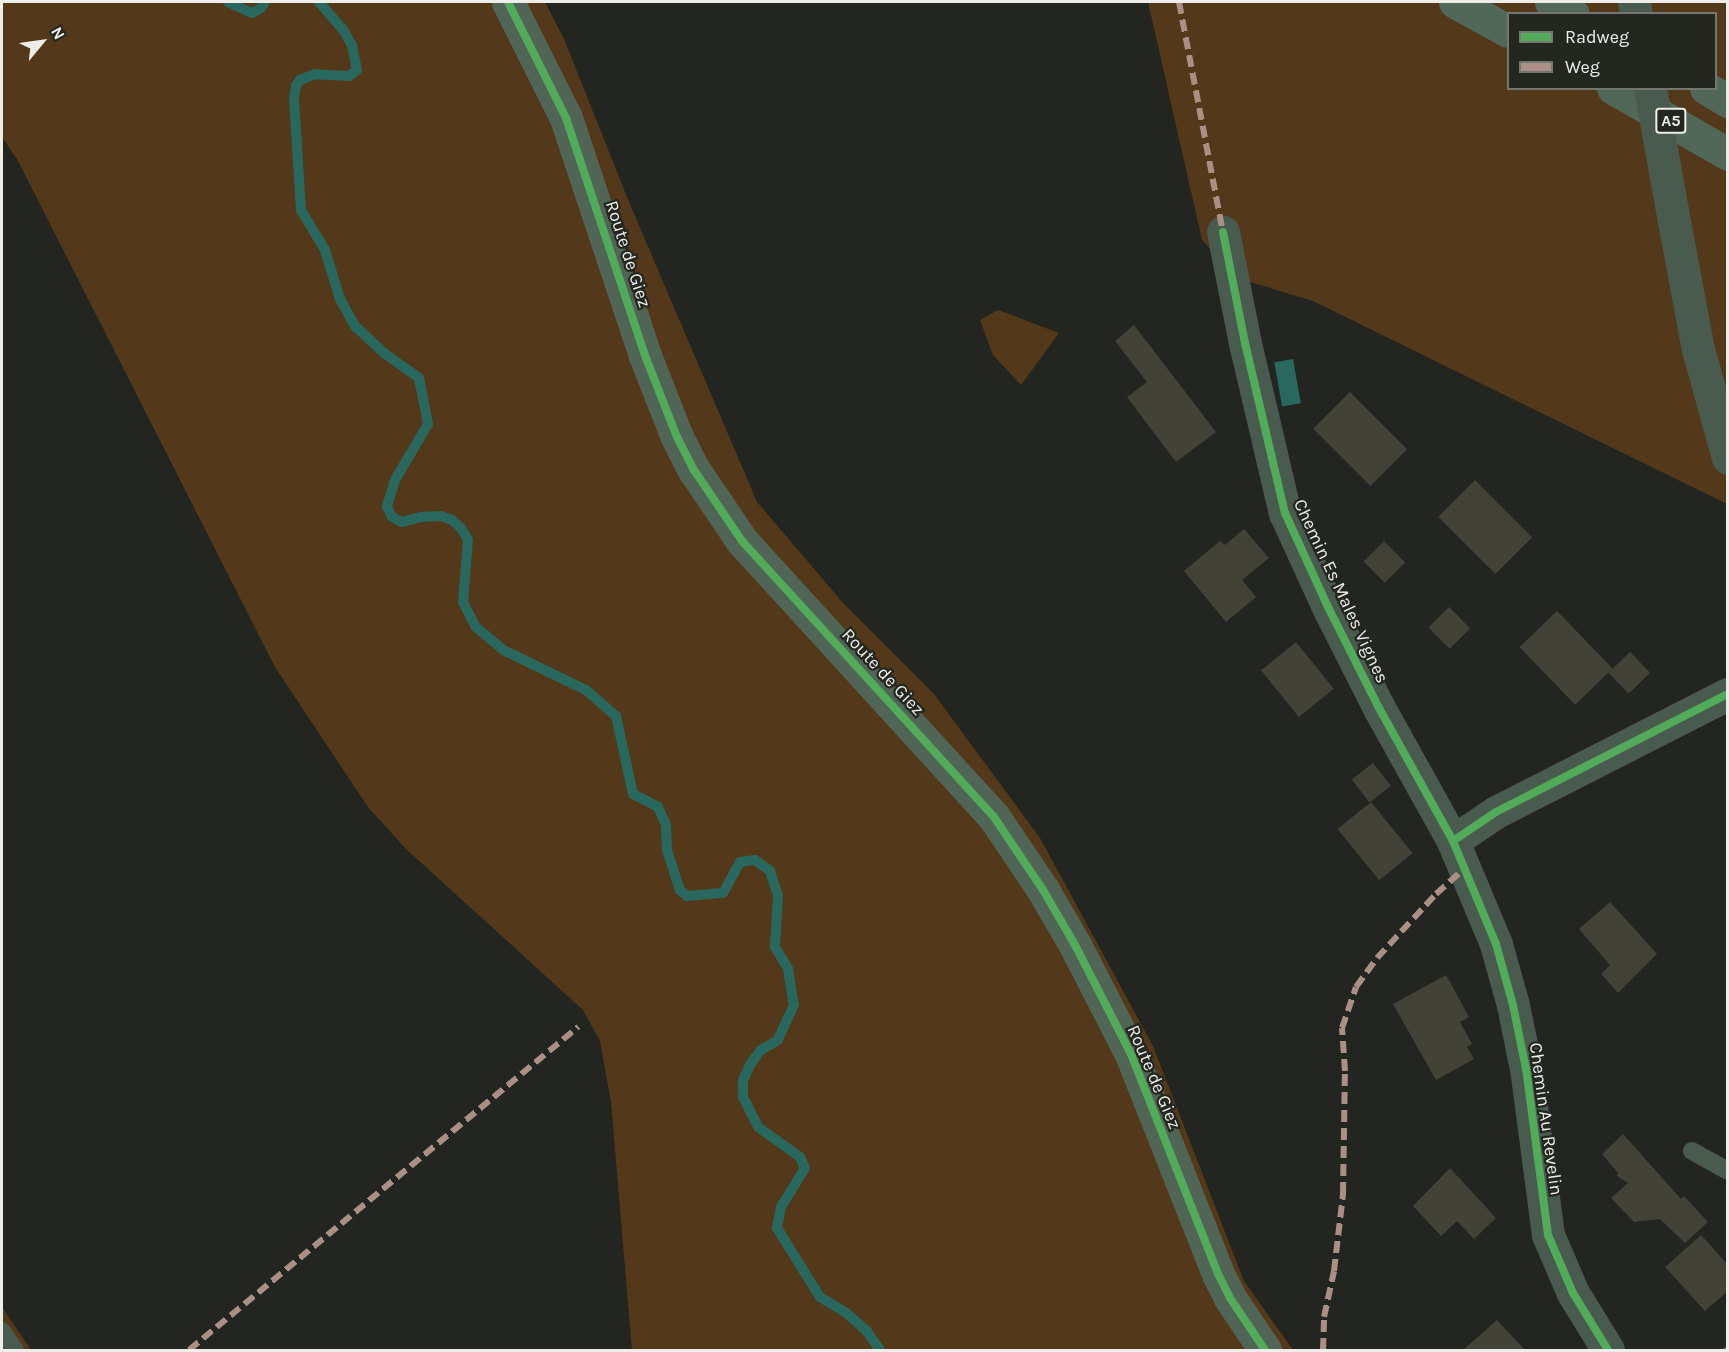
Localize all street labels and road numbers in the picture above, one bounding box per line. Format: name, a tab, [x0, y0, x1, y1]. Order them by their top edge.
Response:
road number: A5	[1654, 108, 1688, 134]
street label: Route de Giez	[601, 198, 655, 310]
street label: Chemin Es Males Vignes	[1289, 495, 1393, 687]
street label: Route de Giez	[837, 624, 929, 720]
street label: Route de Giez	[1122, 1022, 1186, 1132]
street label: Chemin Au Revelin	[1525, 1041, 1567, 1197]

